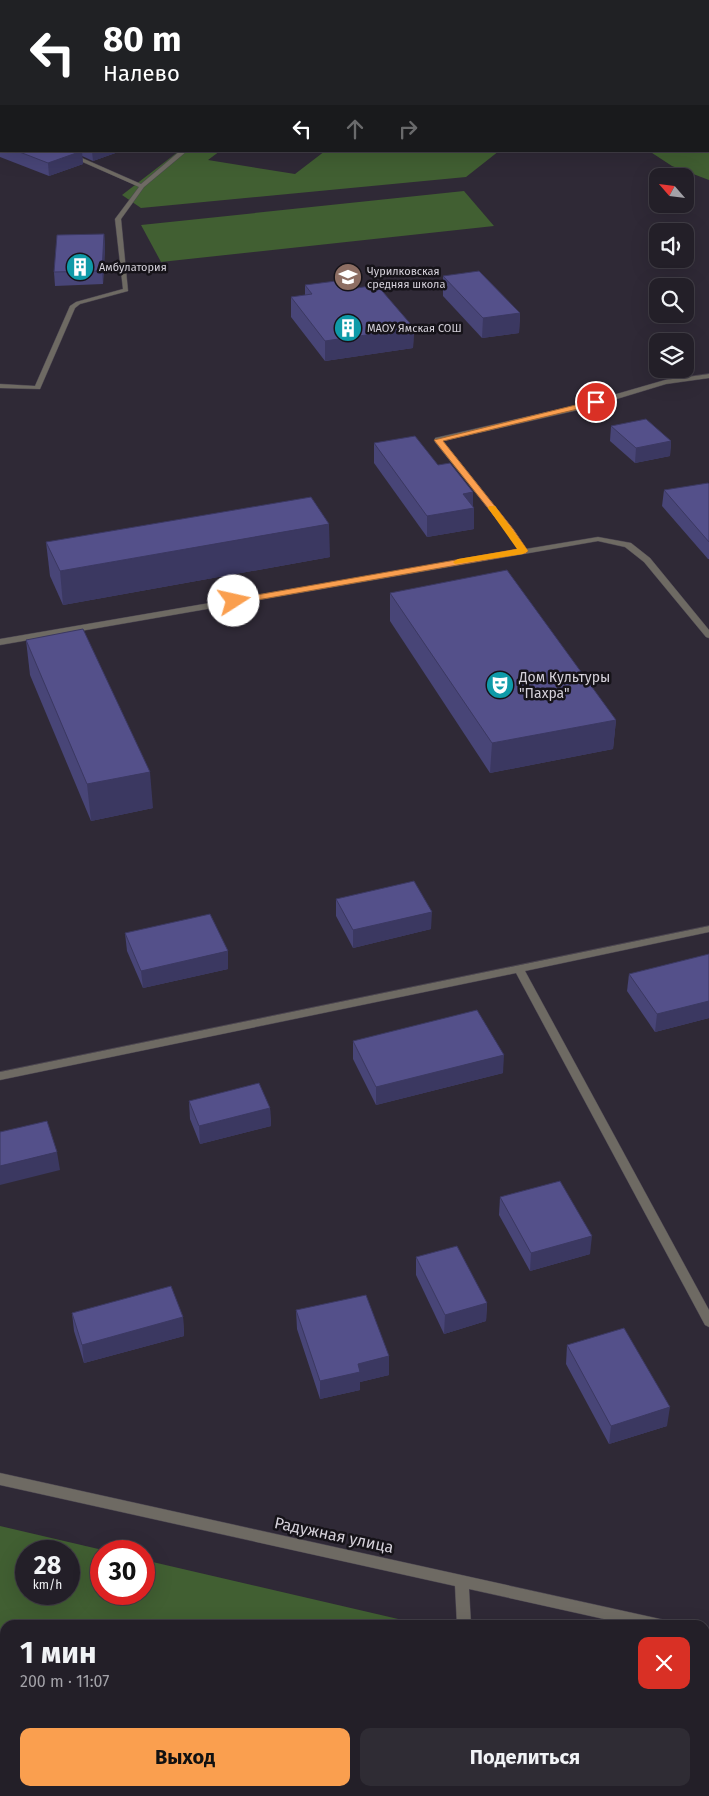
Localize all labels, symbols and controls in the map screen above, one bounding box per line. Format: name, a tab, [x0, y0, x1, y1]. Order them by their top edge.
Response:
text: 80 m	[103, 18, 182, 60]
icon: left	[20, 20, 85, 85]
text: Налево	[103, 60, 180, 87]
icon: left	[288, 115, 316, 143]
icon: ahead	[341, 115, 369, 143]
icon: right	[394, 115, 422, 143]
north arrow	[649, 168, 694, 212]
map controls	[649, 168, 694, 378]
button: sound	[649, 223, 694, 268]
building icon: Амбулатория	[65, 252, 95, 282]
place label: Амбулатория	[99, 261, 167, 274]
school or university icon: Чурилковская средняя школа	[333, 262, 363, 292]
place label: Чурилковская средняя школа	[367, 265, 445, 291]
button: search	[649, 278, 694, 323]
building icon: МАОУ Ямская СОШ	[333, 313, 363, 343]
place label: МАОУ Ямская СОШ	[367, 322, 462, 335]
button: layers	[649, 333, 694, 378]
pin	[575, 381, 617, 423]
icon: arrive	[582, 388, 610, 416]
position arrow	[207, 574, 259, 626]
place label: Дом Культуры "Пахра"	[518, 669, 610, 702]
theatre icon: Дом Культуры "Пахра"	[485, 670, 515, 700]
street label: Радужная улица	[273, 1513, 395, 1557]
speed limit sign: 30	[90, 1540, 155, 1605]
text: 28	[34, 1551, 61, 1581]
text: km/h	[33, 1578, 62, 1592]
text: 1 мин	[20, 1635, 97, 1671]
button: close	[638, 1637, 690, 1689]
text: 200 m · 11:07	[20, 1672, 109, 1691]
button: Выход	[20, 1728, 350, 1786]
button: Поделиться	[360, 1728, 690, 1786]

